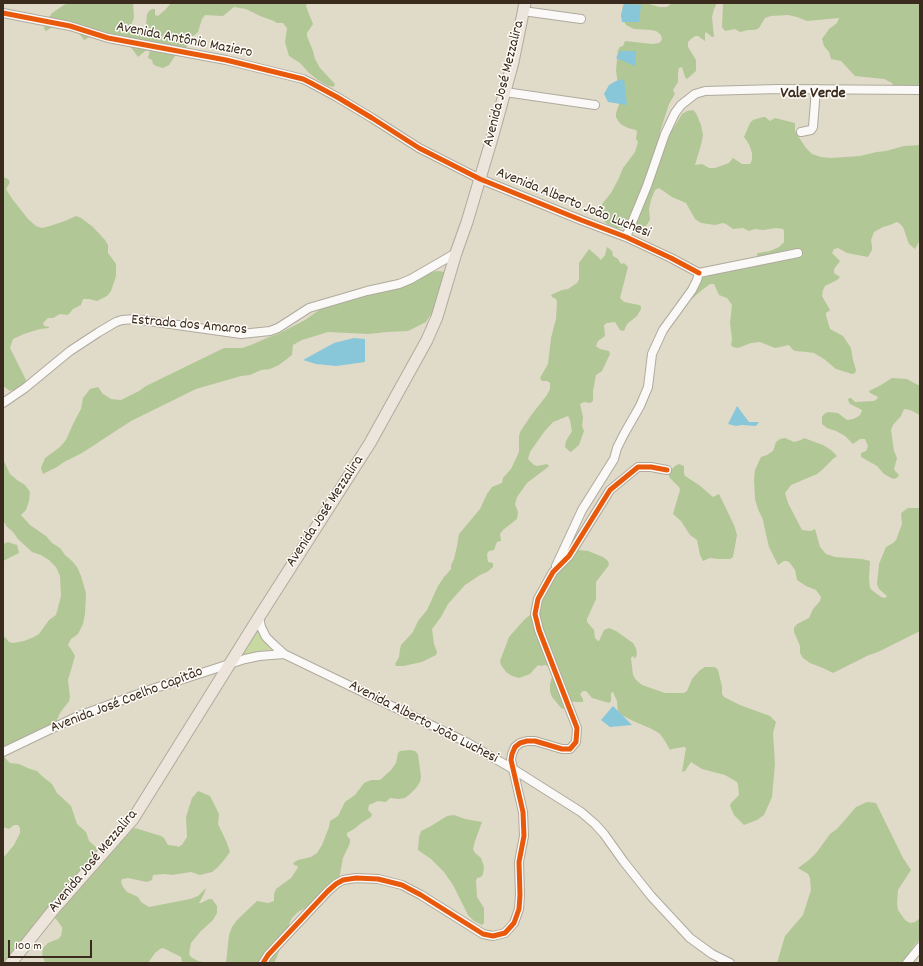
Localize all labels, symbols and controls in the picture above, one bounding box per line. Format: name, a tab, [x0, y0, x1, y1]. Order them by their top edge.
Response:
street label: Avenida Antônio Maziero	[114, 19, 254, 63]
street label: Avenida José Mezzalira	[481, 19, 529, 149]
district label: Vale Verde	[781, 85, 845, 105]
street label: Avenida Alberto João Luchesi	[493, 165, 653, 243]
street label: Estrada dos Amaros	[130, 312, 248, 340]
street label: Avenida José Mezzalira	[283, 453, 369, 571]
street label: Avenida José Coelho Capitão	[48, 664, 206, 738]
street label: Avenida Alberto João Luchesi	[345, 677, 501, 769]
street label: Avenida José Mezzalira	[46, 807, 142, 917]
scale bar	[10, 932, 94, 958]
text: 100 m	[15, 938, 42, 955]

